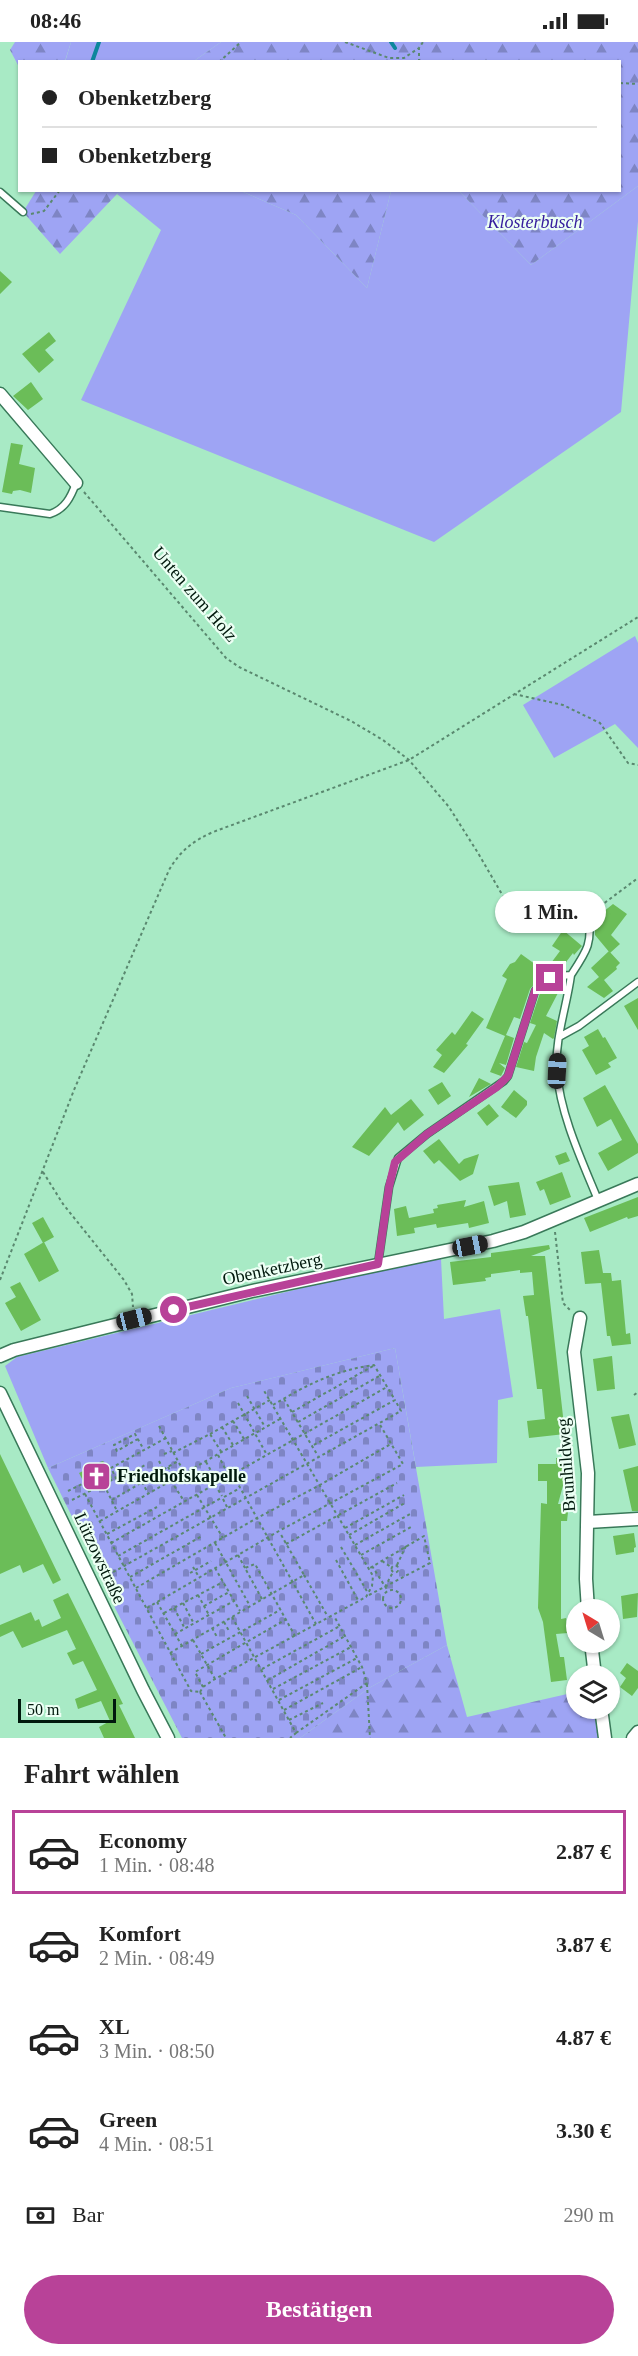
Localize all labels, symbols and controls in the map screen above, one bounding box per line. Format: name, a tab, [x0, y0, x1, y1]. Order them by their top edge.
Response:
text: 08:46	[30, 8, 81, 33]
text: Obenketzberg	[78, 85, 211, 110]
text: Obenketzberg	[78, 143, 211, 168]
park label: Klosterbusch	[486, 212, 583, 232]
street label: Unten zum Holz	[148, 543, 242, 645]
callout: 1 Min.	[494, 891, 606, 933]
text: 1 Min.	[523, 901, 578, 923]
route end	[536, 964, 563, 991]
car	[547, 1053, 567, 1089]
car	[451, 1234, 489, 1258]
street label: Obenketzberg	[221, 1249, 323, 1289]
route start	[160, 1296, 187, 1323]
car	[114, 1306, 154, 1332]
street label: Brunhildweg	[553, 1417, 579, 1513]
church icon: Friedhofskapelle	[80, 1460, 112, 1492]
place label: Friedhofskapelle	[117, 1466, 246, 1486]
street label: Lützowstraße	[70, 1509, 130, 1607]
north arrow	[566, 1599, 620, 1653]
map controls	[566, 1599, 620, 1719]
button: layers	[566, 1665, 620, 1719]
scale bar	[18, 1696, 116, 1724]
text: 50 m	[27, 1701, 59, 1718]
text: Fahrt wählen	[24, 1759, 179, 1789]
icon: car	[27, 1825, 81, 1879]
text: Economy	[99, 1828, 187, 1853]
text: 2.87 €	[556, 1839, 611, 1864]
text: 1 Min. · 08:48	[99, 1854, 215, 1876]
icon: car	[27, 1918, 81, 1972]
text: Komfort	[99, 1921, 181, 1946]
text: 3.87 €	[556, 1932, 611, 1957]
text: 2 Min. · 08:49	[99, 1947, 215, 1969]
icon: car	[27, 2011, 81, 2065]
text: XL	[99, 2014, 130, 2039]
text: 4.87 €	[556, 2025, 611, 2050]
text: 3 Min. · 08:50	[99, 2040, 215, 2062]
icon: car	[27, 2104, 81, 2158]
text: Green	[99, 2107, 157, 2132]
text: 3.30 €	[556, 2118, 611, 2143]
text: 4 Min. · 08:51	[99, 2133, 215, 2155]
icon: cash	[24, 2199, 57, 2232]
text: Bar	[72, 2202, 104, 2227]
text: 290 m	[563, 2204, 614, 2226]
button: Bestätigen	[24, 2275, 614, 2344]

